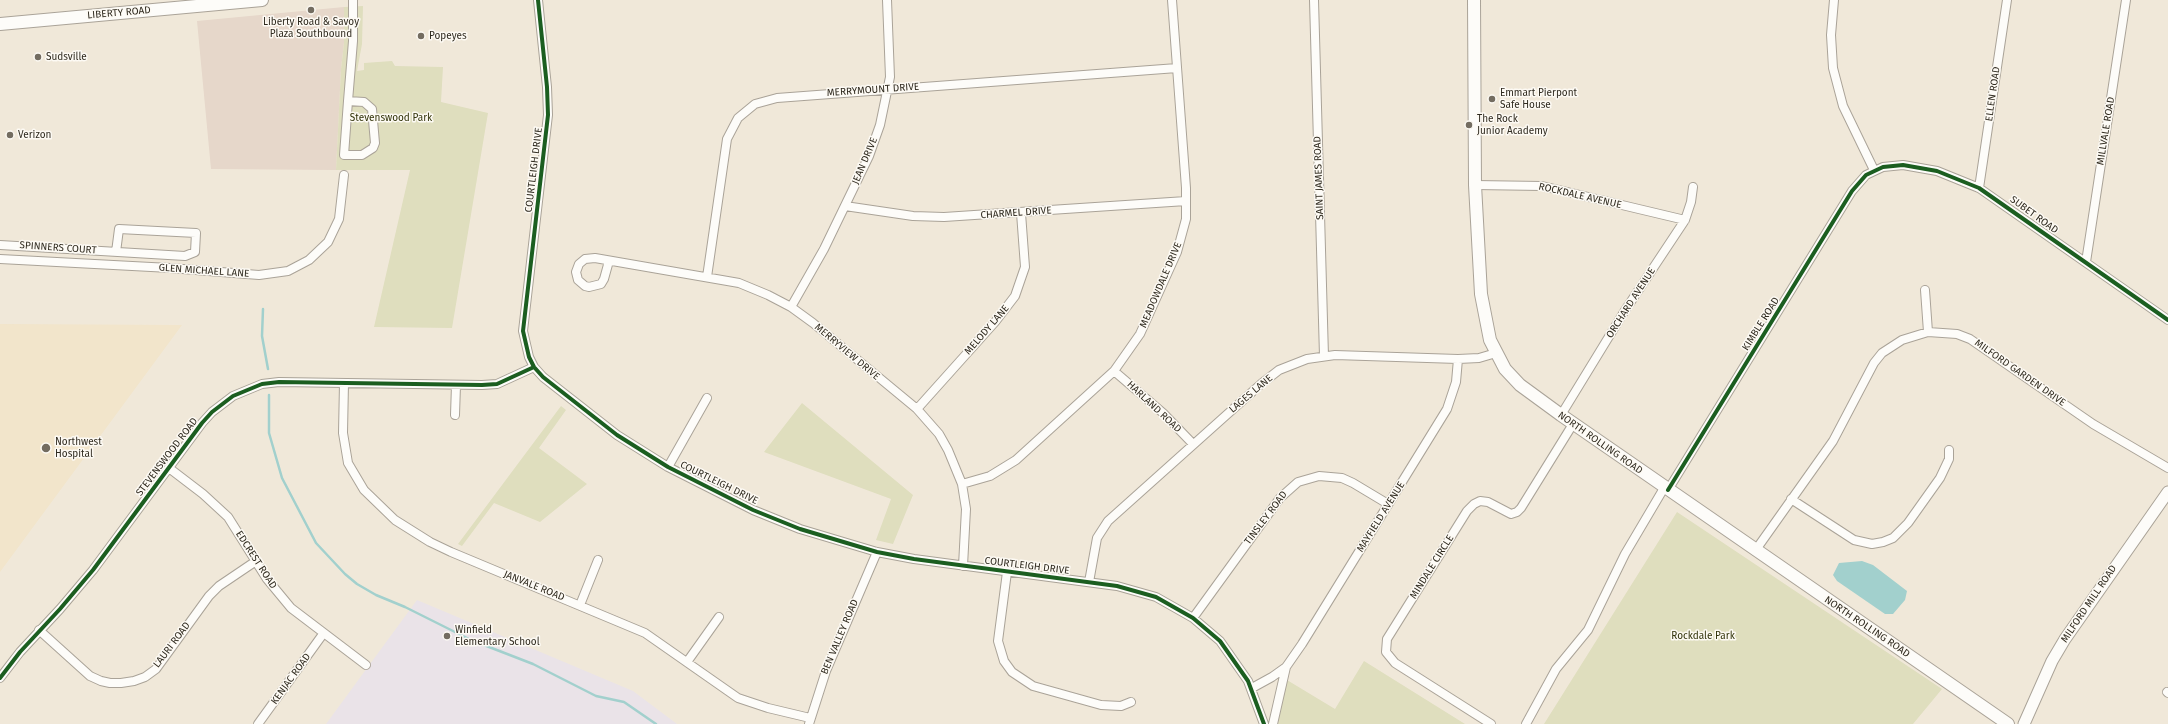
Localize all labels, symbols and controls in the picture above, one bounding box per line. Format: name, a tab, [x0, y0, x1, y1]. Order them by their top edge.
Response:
street label: LIBERTY ROAD	[87, 4, 151, 22]
marker: Liberty Road & Savoy Plaza Southbound	[306, 5, 316, 15]
place label: Liberty Road & Savoy Plaza Southbound	[263, 16, 359, 40]
place label: Popeyes	[429, 30, 467, 42]
marker: Popeyes	[416, 31, 426, 41]
place label: Sudsville	[46, 51, 87, 63]
marker: Sudsville	[33, 52, 43, 62]
street label: ELLEN ROAD	[1983, 66, 2003, 122]
street label: MERRYMOUNT DRIVE	[826, 81, 920, 99]
place label: Emmart Pierpont Safe House	[1500, 87, 1577, 110]
marker: Emmart Pierpont Safe House	[1487, 94, 1497, 104]
street label: MILLVALE ROAD	[2095, 96, 2117, 166]
park label: Stevenswood Park	[350, 112, 432, 124]
place label: The Rock Junior Academy	[1477, 113, 1548, 136]
marker: The Rock Junior Academy	[1464, 120, 1474, 130]
street label: COURTLEIGH DRIVE	[523, 127, 545, 213]
place label: Verizon	[18, 129, 51, 141]
marker: Verizon	[5, 130, 15, 140]
street label: JEAN DRIVE	[850, 136, 880, 186]
street label: SAINT JAMES ROAD	[1312, 136, 1326, 220]
street label: ROCKDALE AVENUE	[1537, 181, 1623, 211]
street label: SUBET ROAD	[2008, 194, 2060, 236]
street label: CHARMEL DRIVE	[980, 205, 1052, 221]
street label: SPINNERS COURT	[19, 239, 97, 257]
street label: MEADOWDALE DRIVE	[1138, 240, 1184, 330]
street label: GLEN MICHAEL LANE	[158, 262, 250, 280]
street label: ORCHARD AVENUE	[1604, 266, 1658, 340]
street label: KIMBLE ROAD	[1740, 295, 1782, 353]
street label: MELODY LANE	[962, 303, 1012, 357]
street label: MERRYVIEW DRIVE	[812, 321, 882, 383]
street label: MILFORD GARDEN DRIVE	[1972, 337, 2068, 409]
street label: LAGES LANE	[1227, 372, 1275, 416]
street label: HARLAND ROAD	[1124, 379, 1184, 435]
street label: NORTH ROLLING ROAD	[1555, 409, 1645, 477]
street label: STEVENSWOOD ROAD	[134, 415, 200, 499]
place label: Northwest Hospital	[55, 436, 102, 460]
marker: Northwest Hospital	[40, 442, 52, 454]
street label: COURTLEIGH DRIVE	[678, 459, 760, 507]
street label: MAYFIELD AVENUE	[1354, 479, 1408, 555]
street label: TINSLEY ROAD	[1242, 489, 1290, 547]
street label: EDCREST ROAD	[233, 529, 279, 591]
street label: MINDALE CIRCLE	[1408, 533, 1456, 601]
street label: COURTLEIGH DRIVE	[984, 555, 1070, 577]
street label: MILFORD MILL ROAD	[2059, 563, 2119, 645]
street label: JANVALE ROAD	[502, 568, 566, 604]
street label: NORTH ROLLING ROAD	[1822, 594, 1912, 660]
street label: BEN VALLEY ROAD	[819, 598, 861, 676]
street label: LAURI ROAD	[151, 620, 193, 670]
place label: Winfield Elementary School	[455, 624, 540, 648]
park label: Rockdale Park	[1671, 630, 1735, 642]
marker: Winfield Elementary School	[442, 631, 452, 641]
street label: KENJAC ROAD	[269, 651, 313, 707]

